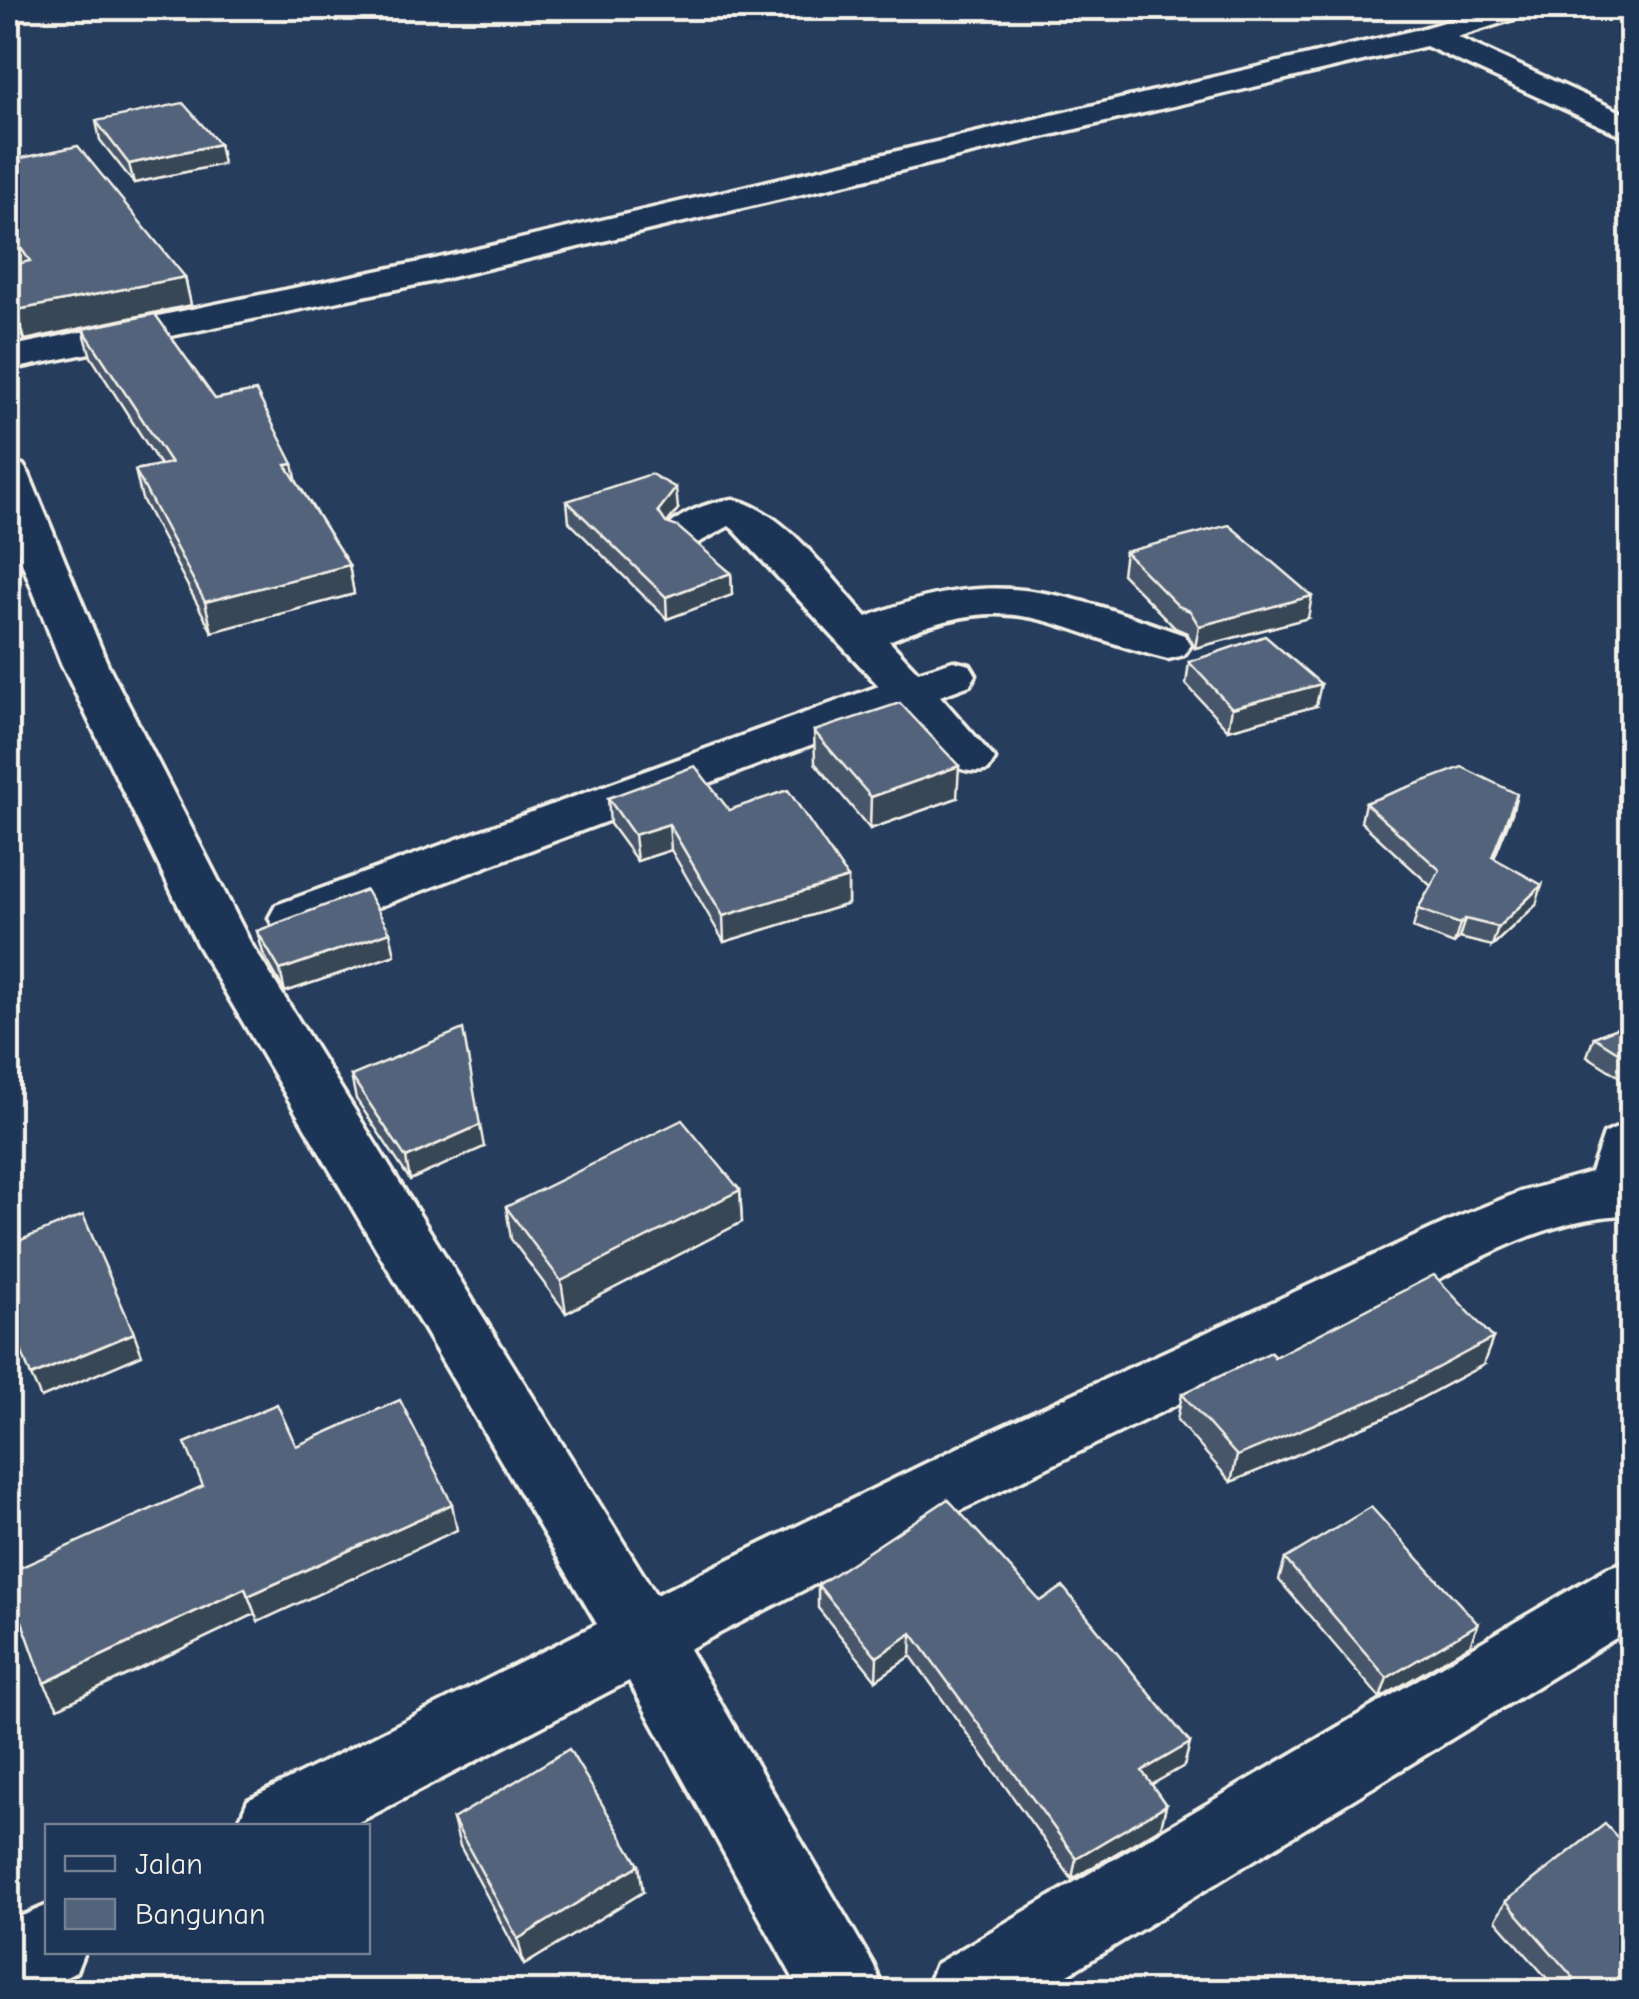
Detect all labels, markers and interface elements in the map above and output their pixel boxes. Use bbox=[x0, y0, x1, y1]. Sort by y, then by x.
legend bbox=[45, 1824, 370, 1954]
text: Jalan bbox=[135, 1847, 203, 1882]
text: Bangunan bbox=[135, 1897, 266, 1932]

